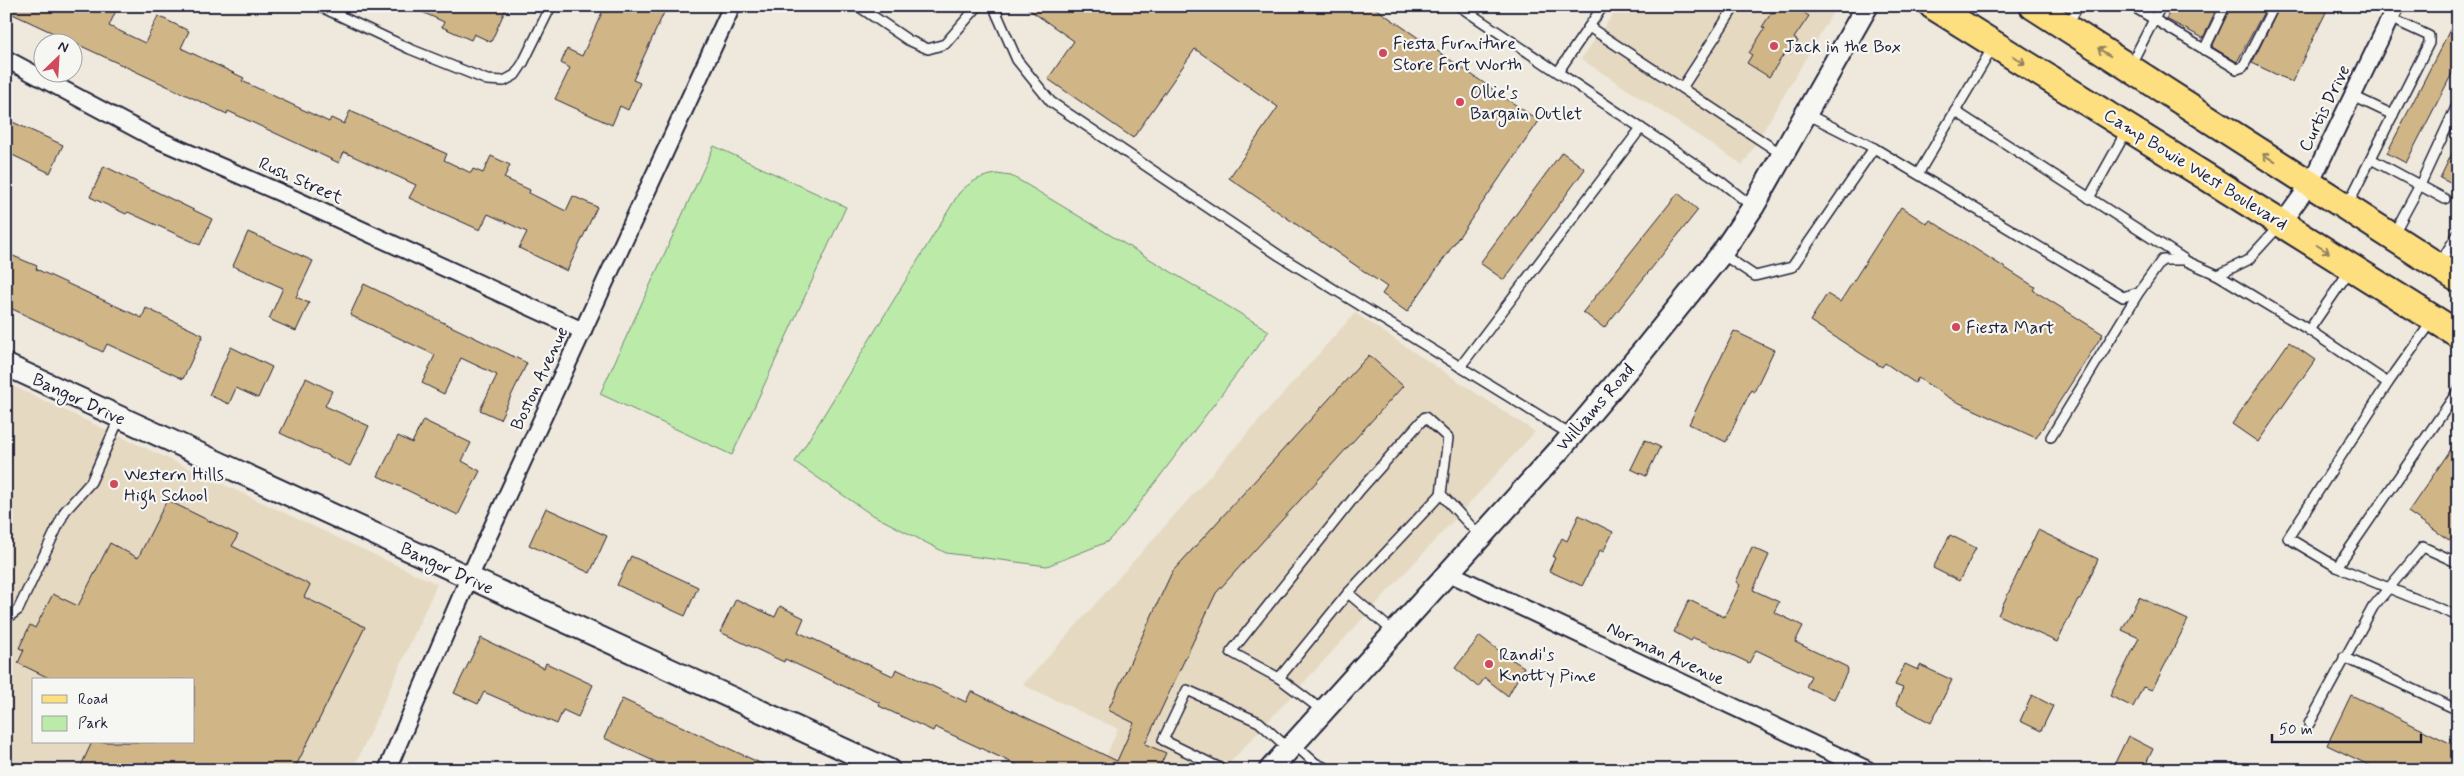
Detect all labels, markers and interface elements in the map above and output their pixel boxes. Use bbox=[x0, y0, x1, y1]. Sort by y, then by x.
north arrow bbox=[32, 32, 82, 82]
place label: Fiesta Furniture Store Fort Worth bbox=[1393, 32, 1522, 77]
place label: Jack in the Box bbox=[1784, 35, 1901, 59]
text: N bbox=[55, 37, 71, 57]
marker: Jack in the Box bbox=[1768, 40, 1780, 52]
marker: Fiesta Furniture Store Fort Worth bbox=[1377, 47, 1389, 59]
one-way arrow bbox=[2098, 47, 2112, 57]
one-way arrow bbox=[2012, 55, 2026, 65]
street label: Curtis Drive bbox=[2294, 61, 2356, 156]
place label: Ollie's Bargain Outlet bbox=[1470, 81, 1583, 127]
marker: Ollie's Bargain Outlet bbox=[1454, 96, 1466, 108]
street label: Camp Bowie West Boulevard bbox=[2099, 103, 2292, 236]
street label: Rush Street bbox=[255, 152, 347, 210]
one-way arrow bbox=[2262, 153, 2276, 163]
one-way arrow bbox=[2315, 244, 2329, 254]
place label: Fiesta Mart bbox=[1966, 316, 2054, 340]
marker: Fiesta Mart bbox=[1950, 321, 1962, 333]
street label: Boston Avenue bbox=[505, 323, 574, 434]
street label: Williams Road bbox=[1551, 359, 1641, 457]
street label: Bangor Drive bbox=[28, 368, 129, 433]
place label: Western Hills High School bbox=[124, 463, 224, 510]
marker: Western Hills High School bbox=[108, 478, 120, 490]
street label: Bangor Drive bbox=[396, 537, 497, 602]
street label: Norman Avenue bbox=[1603, 616, 1728, 692]
place label: Randi's Knotty Pine bbox=[1499, 643, 1596, 688]
marker: Randi's Knotty Pine bbox=[1483, 658, 1495, 670]
legend bbox=[32, 678, 195, 744]
text: Road bbox=[78, 690, 108, 710]
scale bar bbox=[2272, 711, 2420, 743]
text: Park bbox=[78, 714, 108, 734]
text: 50 m bbox=[2279, 720, 2313, 740]

